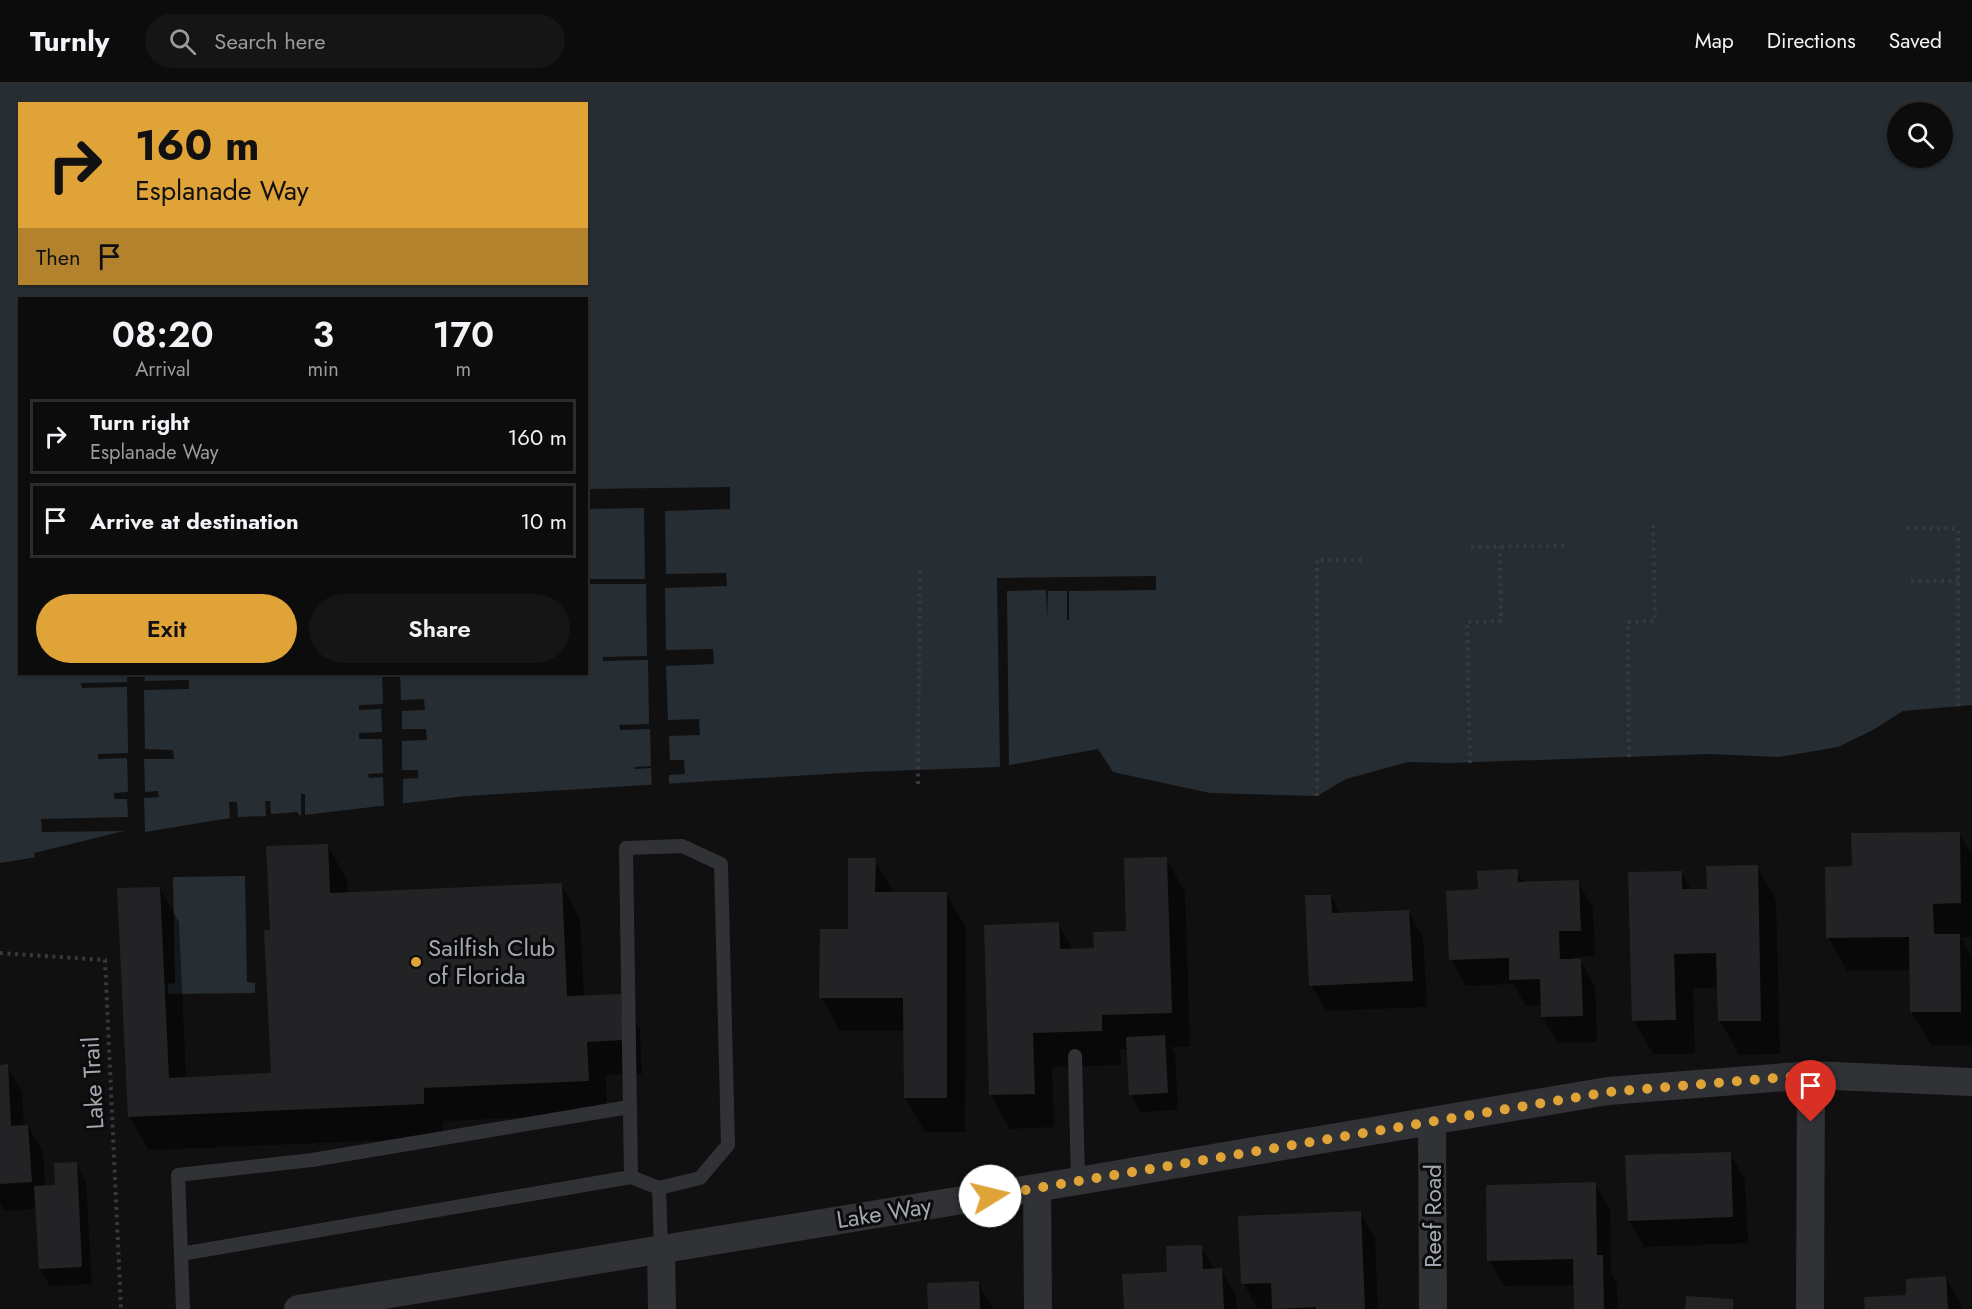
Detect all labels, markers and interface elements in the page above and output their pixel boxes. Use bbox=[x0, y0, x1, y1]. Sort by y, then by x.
search box bbox=[145, 14, 565, 68]
text: Turnly bbox=[30, 21, 109, 62]
icon: search bbox=[166, 25, 199, 58]
text: Search here bbox=[214, 25, 326, 57]
text: Map bbox=[1695, 26, 1734, 56]
text: Directions bbox=[1767, 26, 1856, 56]
text: Saved bbox=[1889, 26, 1942, 56]
map controls bbox=[1887, 102, 1953, 168]
button: search bbox=[1887, 102, 1953, 168]
text: 160 m bbox=[135, 115, 259, 176]
icon: right bbox=[36, 126, 114, 204]
text: Esplanade Way bbox=[135, 171, 309, 210]
icon: arrive bbox=[93, 240, 126, 273]
text: Then bbox=[36, 241, 81, 273]
text: 08:20 bbox=[112, 308, 214, 360]
text: 3 bbox=[312, 308, 334, 360]
text: 170 bbox=[433, 308, 494, 360]
text: Arrival bbox=[135, 355, 190, 384]
text: min bbox=[307, 355, 339, 384]
text: m bbox=[456, 355, 471, 384]
text: Turn right bbox=[90, 406, 190, 438]
icon: right bbox=[39, 420, 72, 453]
text: 160 m bbox=[507, 421, 567, 453]
text: Esplanade Way bbox=[90, 438, 219, 467]
icon: arrive bbox=[39, 504, 72, 537]
text: Arrive at destination bbox=[90, 505, 299, 537]
text: 10 m bbox=[520, 505, 567, 537]
button: Exit bbox=[36, 594, 297, 663]
button: Share bbox=[309, 594, 570, 663]
place label: Sailfish Club of Florida bbox=[428, 930, 555, 993]
marker: Sailfish Club of Florida bbox=[409, 955, 423, 969]
street label: Lake Trail bbox=[73, 1036, 112, 1130]
pin bbox=[1785, 1060, 1836, 1122]
icon: arrive bbox=[1794, 1069, 1827, 1102]
position arrow bbox=[958, 1164, 1022, 1228]
street label: Reef Road bbox=[1415, 1164, 1450, 1268]
street label: Lake Way bbox=[834, 1188, 934, 1237]

